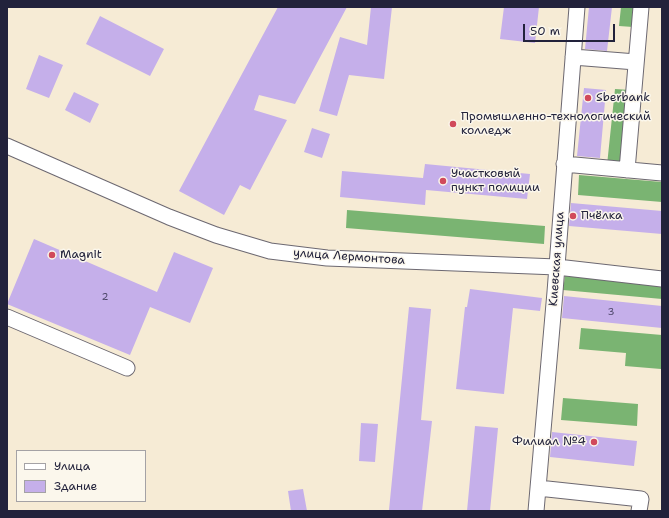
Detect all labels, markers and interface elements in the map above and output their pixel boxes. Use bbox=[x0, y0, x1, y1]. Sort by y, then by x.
scale bar bbox=[525, 16, 617, 42]
text: 50 m bbox=[530, 23, 560, 39]
place label: Sberbank bbox=[596, 91, 650, 105]
marker: Sberbank bbox=[583, 93, 593, 103]
place label: Промышленно-технологический колледж bbox=[461, 110, 651, 138]
marker: Промышленно-технологический колледж bbox=[448, 119, 458, 129]
place label: Участковый пункт полиции bbox=[451, 167, 540, 195]
marker: Участковый пункт полиции bbox=[438, 176, 448, 186]
place label: Пчёлка bbox=[581, 209, 622, 223]
street label: Киевская улица bbox=[547, 211, 567, 307]
marker: Пчёлка bbox=[568, 211, 578, 221]
street label: улица Лермонтова bbox=[293, 246, 405, 268]
place label: Magnit bbox=[60, 248, 102, 262]
marker: Magnit bbox=[47, 250, 57, 260]
house number: 2 bbox=[102, 291, 108, 303]
house number: 3 bbox=[608, 306, 614, 318]
place label: Филиал №4 bbox=[512, 435, 586, 449]
marker: Филиал №4 bbox=[589, 437, 599, 447]
legend bbox=[16, 450, 146, 502]
text: Улица bbox=[54, 458, 90, 474]
text: Здание bbox=[54, 478, 97, 494]

